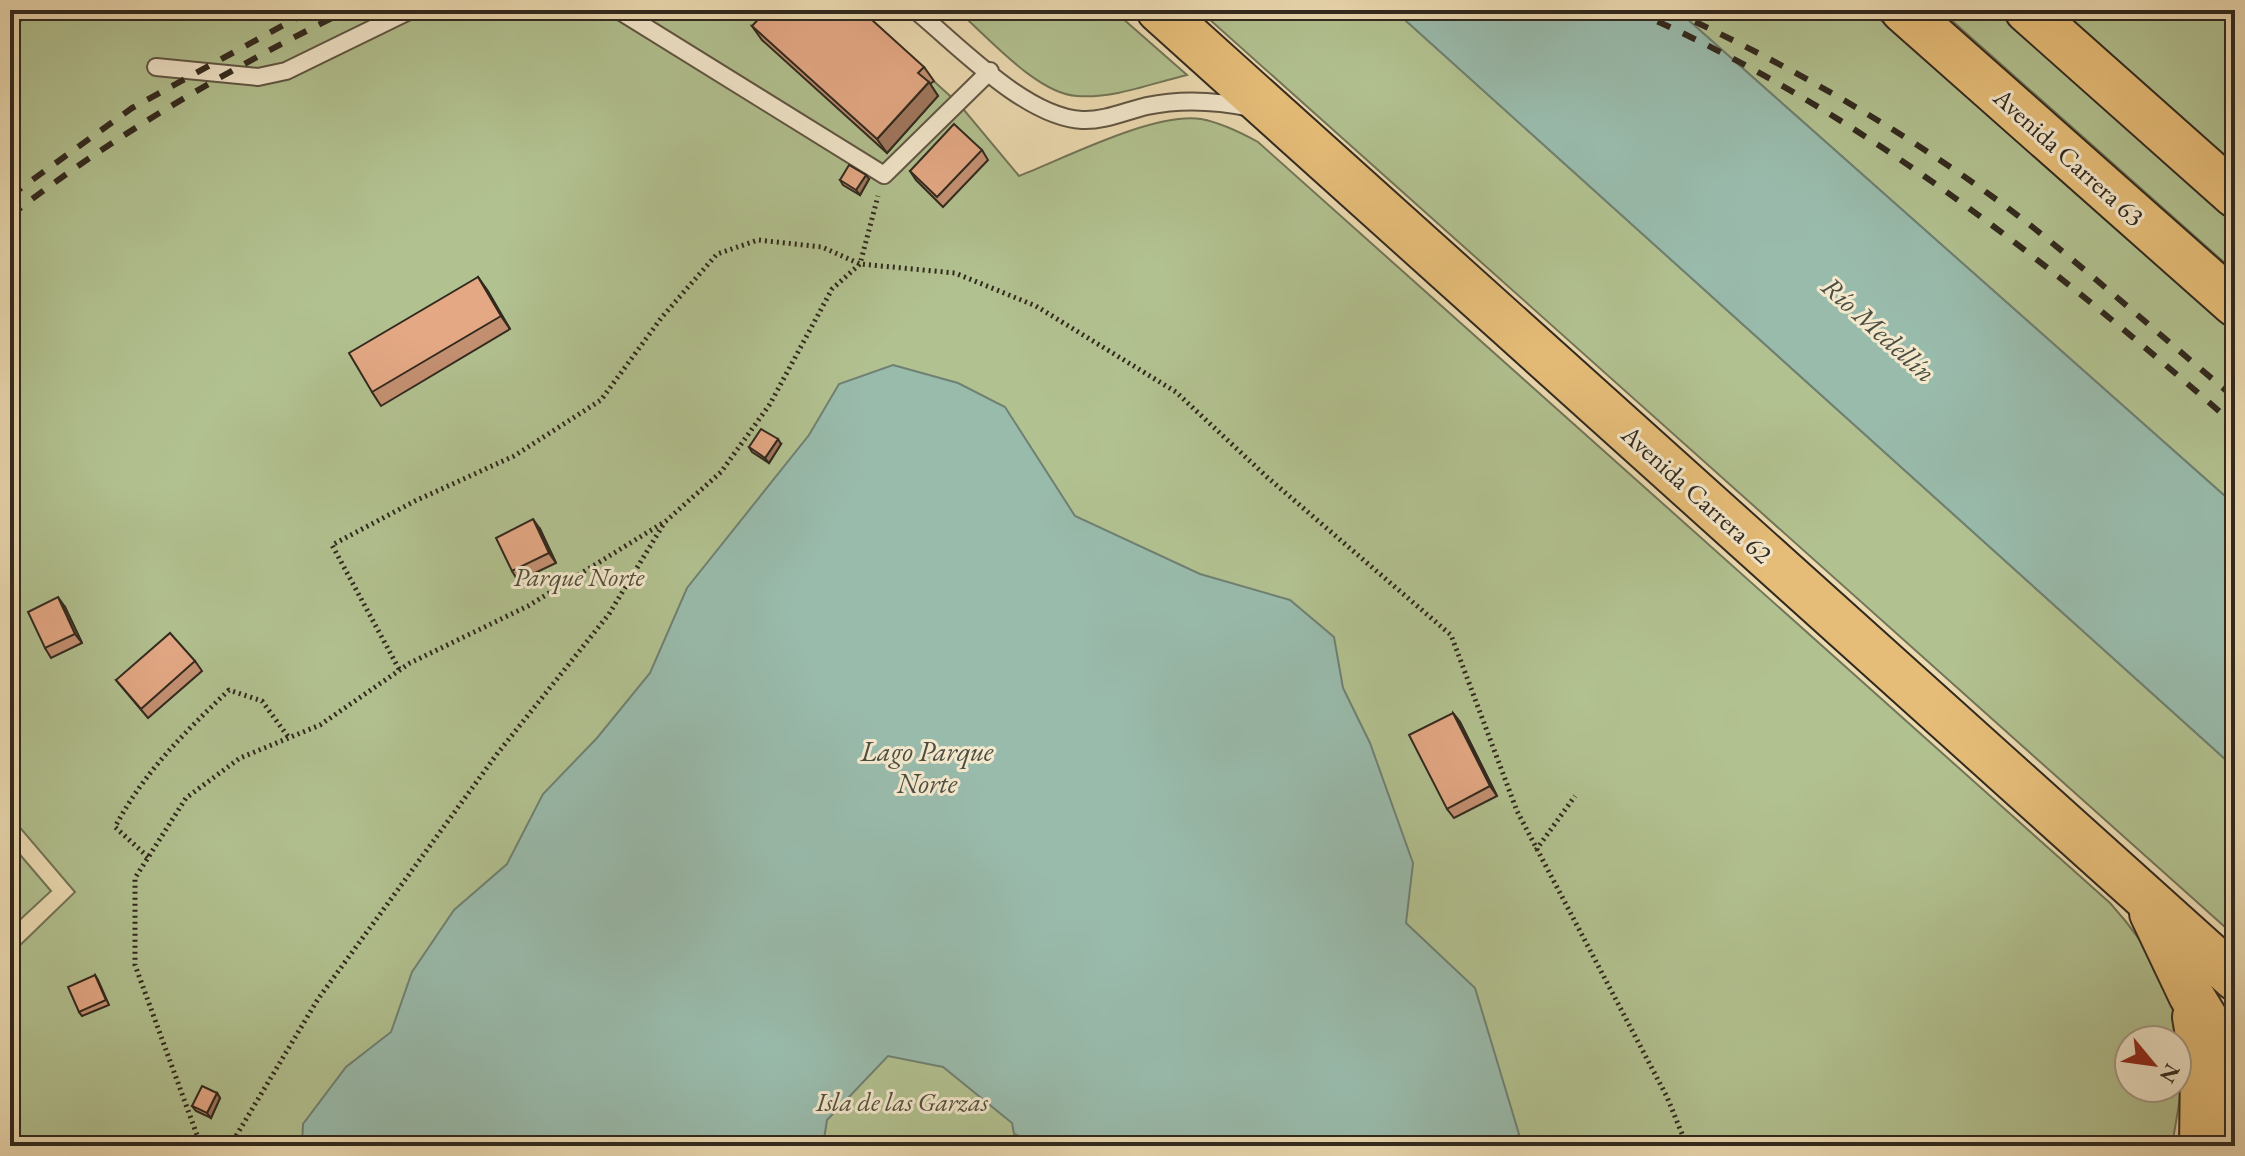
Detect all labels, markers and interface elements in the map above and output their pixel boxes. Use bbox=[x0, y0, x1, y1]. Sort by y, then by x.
street label: Avenida Carrera 63 bbox=[1986, 80, 2152, 234]
water label: Río Medellín bbox=[1814, 268, 1944, 390]
street label: Avenida Carrera 62 bbox=[1614, 417, 1780, 571]
park label: Parque Norte bbox=[514, 560, 646, 595]
water label: Lago Parque Norte bbox=[860, 733, 994, 801]
north arrow bbox=[2113, 1024, 2193, 1104]
text: N bbox=[2153, 1059, 2187, 1088]
park label: Isla de las Garzas bbox=[815, 1085, 989, 1119]

